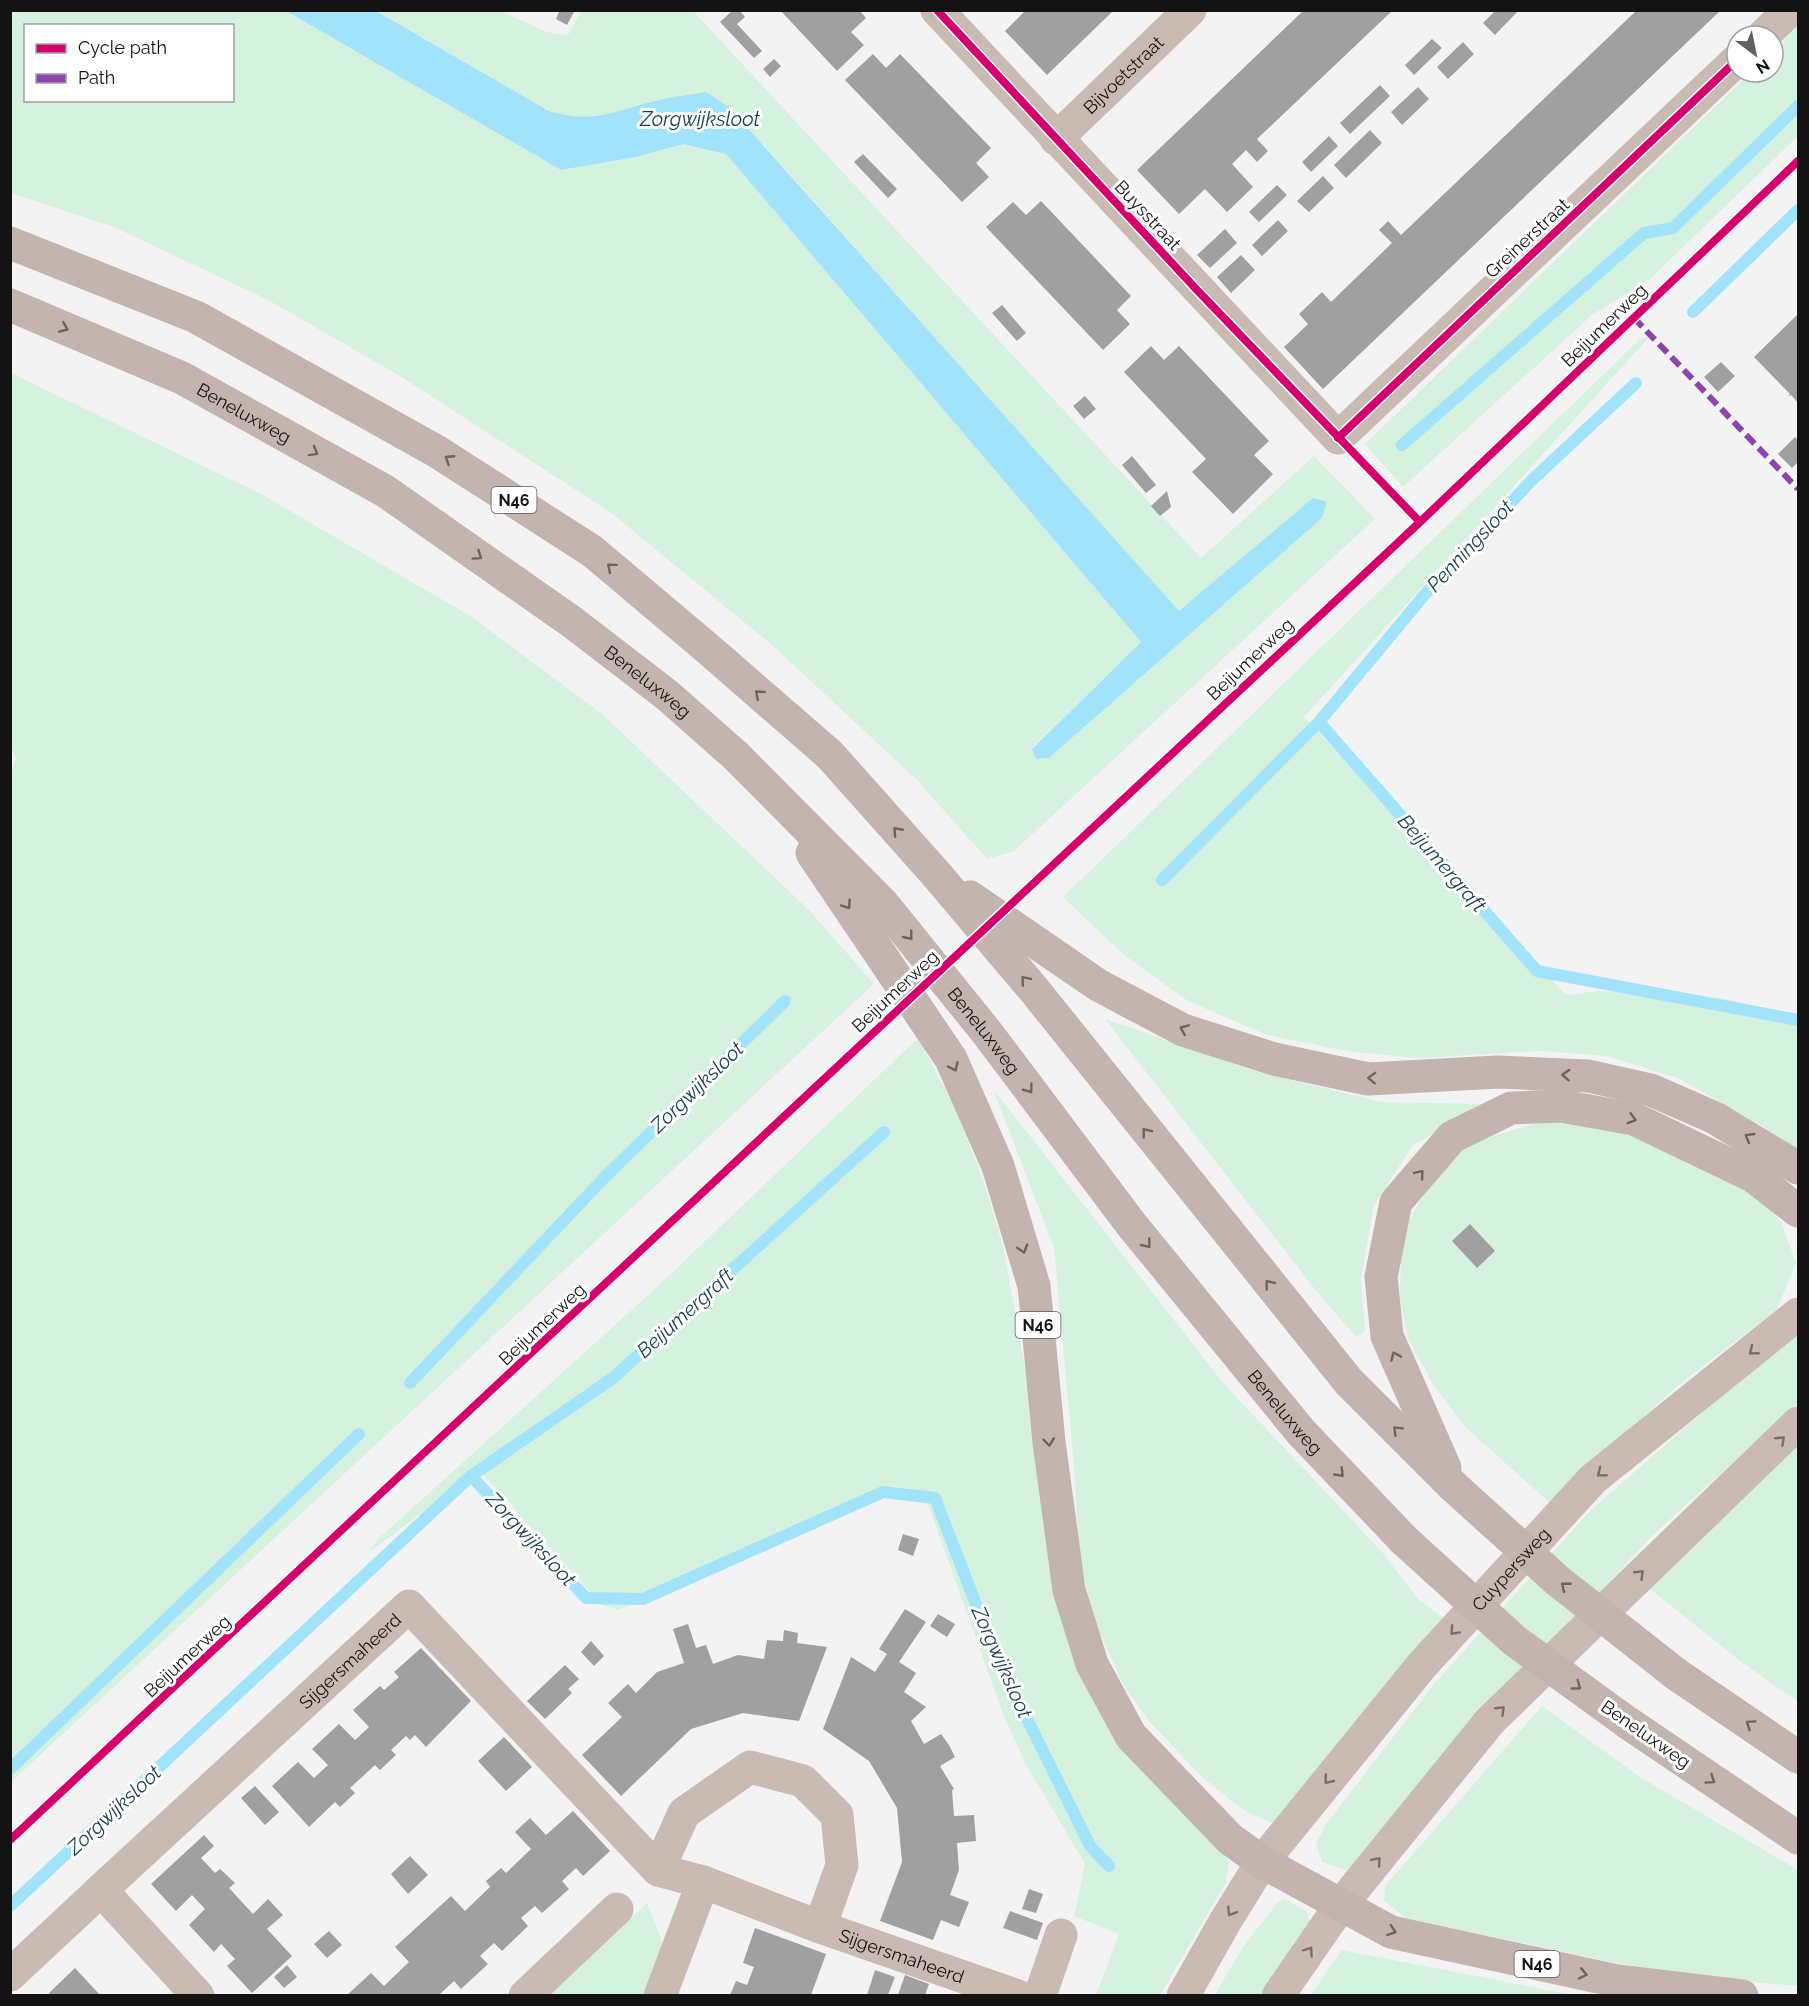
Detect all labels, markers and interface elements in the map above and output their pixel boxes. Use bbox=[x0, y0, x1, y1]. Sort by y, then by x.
legend bbox=[24, 24, 234, 102]
north arrow bbox=[1725, 24, 1785, 84]
street label: Bijvoetstraat bbox=[1079, 31, 1167, 118]
text: Cycle path bbox=[78, 37, 167, 58]
text: N bbox=[1752, 55, 1773, 78]
text: Path bbox=[78, 67, 115, 88]
water label: Zorgwijksloot bbox=[639, 107, 760, 131]
street label: Buysstraat bbox=[1110, 176, 1186, 254]
street label: Greinerstraat bbox=[1481, 194, 1573, 282]
street label: Beijumerweg bbox=[1557, 279, 1651, 371]
one-way arrow bbox=[58, 321, 69, 333]
street label: Beneluxweg bbox=[193, 378, 295, 447]
one-way arrow bbox=[308, 445, 318, 456]
one-way arrow bbox=[445, 454, 455, 466]
road number: N46 bbox=[492, 487, 536, 513]
water label: Penningsloot bbox=[1422, 495, 1519, 597]
one-way arrow bbox=[472, 549, 483, 560]
one-way arrow bbox=[607, 563, 618, 574]
street label: Beijumerweg bbox=[1202, 614, 1298, 704]
street label: Beneluxweg bbox=[601, 641, 696, 722]
one-way arrow bbox=[755, 690, 766, 701]
water label: Beijumergraft bbox=[1393, 809, 1491, 917]
one-way arrow bbox=[893, 827, 904, 837]
one-way arrow bbox=[840, 898, 851, 909]
one-way arrow bbox=[901, 929, 912, 940]
street label: Beijumerweg bbox=[847, 946, 943, 1036]
one-way arrow bbox=[1021, 976, 1032, 987]
street label: Beneluxweg bbox=[944, 983, 1025, 1078]
one-way arrow bbox=[1179, 1024, 1190, 1036]
water label: Zorgwijksloot bbox=[645, 1036, 749, 1138]
one-way arrow bbox=[947, 1061, 959, 1072]
one-way arrow bbox=[1562, 1069, 1571, 1082]
one-way arrow bbox=[1367, 1072, 1376, 1084]
one-way arrow bbox=[1022, 1082, 1033, 1093]
one-way arrow bbox=[1626, 1112, 1637, 1124]
one-way arrow bbox=[1143, 1128, 1154, 1139]
one-way arrow bbox=[1745, 1133, 1755, 1145]
one-way arrow bbox=[1413, 1170, 1424, 1181]
one-way arrow bbox=[1140, 1237, 1151, 1248]
one-way arrow bbox=[1016, 1243, 1028, 1254]
water label: Beijumergraft bbox=[632, 1263, 739, 1363]
street label: Beijumerweg bbox=[494, 1279, 590, 1369]
one-way arrow bbox=[1265, 1280, 1276, 1291]
road number: N46 bbox=[1016, 1312, 1060, 1338]
one-way arrow bbox=[1749, 1343, 1760, 1354]
one-way arrow bbox=[1391, 1351, 1403, 1362]
street label: Beneluxweg bbox=[1244, 1365, 1327, 1459]
one-way arrow bbox=[1393, 1427, 1404, 1438]
one-way arrow bbox=[1774, 1436, 1785, 1447]
one-way arrow bbox=[1042, 1438, 1055, 1447]
one-way arrow bbox=[1597, 1465, 1608, 1476]
one-way arrow bbox=[1333, 1466, 1344, 1477]
water label: Zorgwijksloot bbox=[481, 1486, 581, 1591]
street label: Cuypersweg bbox=[1467, 1523, 1554, 1615]
one-way arrow bbox=[1633, 1570, 1643, 1581]
one-way arrow bbox=[1560, 1582, 1571, 1593]
water label: Zorgwijksloot bbox=[966, 1602, 1038, 1722]
street label: Sijgersmaheerd bbox=[294, 1609, 405, 1713]
street label: Beijumerweg bbox=[139, 1611, 235, 1701]
one-way arrow bbox=[1450, 1623, 1461, 1634]
one-way arrow bbox=[1571, 1679, 1582, 1690]
street label: Beneluxweg bbox=[1597, 1695, 1695, 1773]
one-way arrow bbox=[1493, 1707, 1504, 1718]
one-way arrow bbox=[1746, 1720, 1757, 1731]
water label: Zorgwijksloot bbox=[61, 1760, 166, 1860]
one-way arrow bbox=[1325, 1773, 1336, 1784]
one-way arrow bbox=[1705, 1773, 1716, 1784]
one-way arrow bbox=[1370, 1857, 1381, 1868]
one-way arrow bbox=[1226, 1906, 1238, 1916]
street label: Sijgersmaheerd bbox=[837, 1924, 967, 1987]
one-way arrow bbox=[1386, 1924, 1397, 1937]
one-way arrow bbox=[1302, 1946, 1313, 1957]
road number: N46 bbox=[1514, 1951, 1560, 1977]
one-way arrow bbox=[1577, 1966, 1587, 1979]

